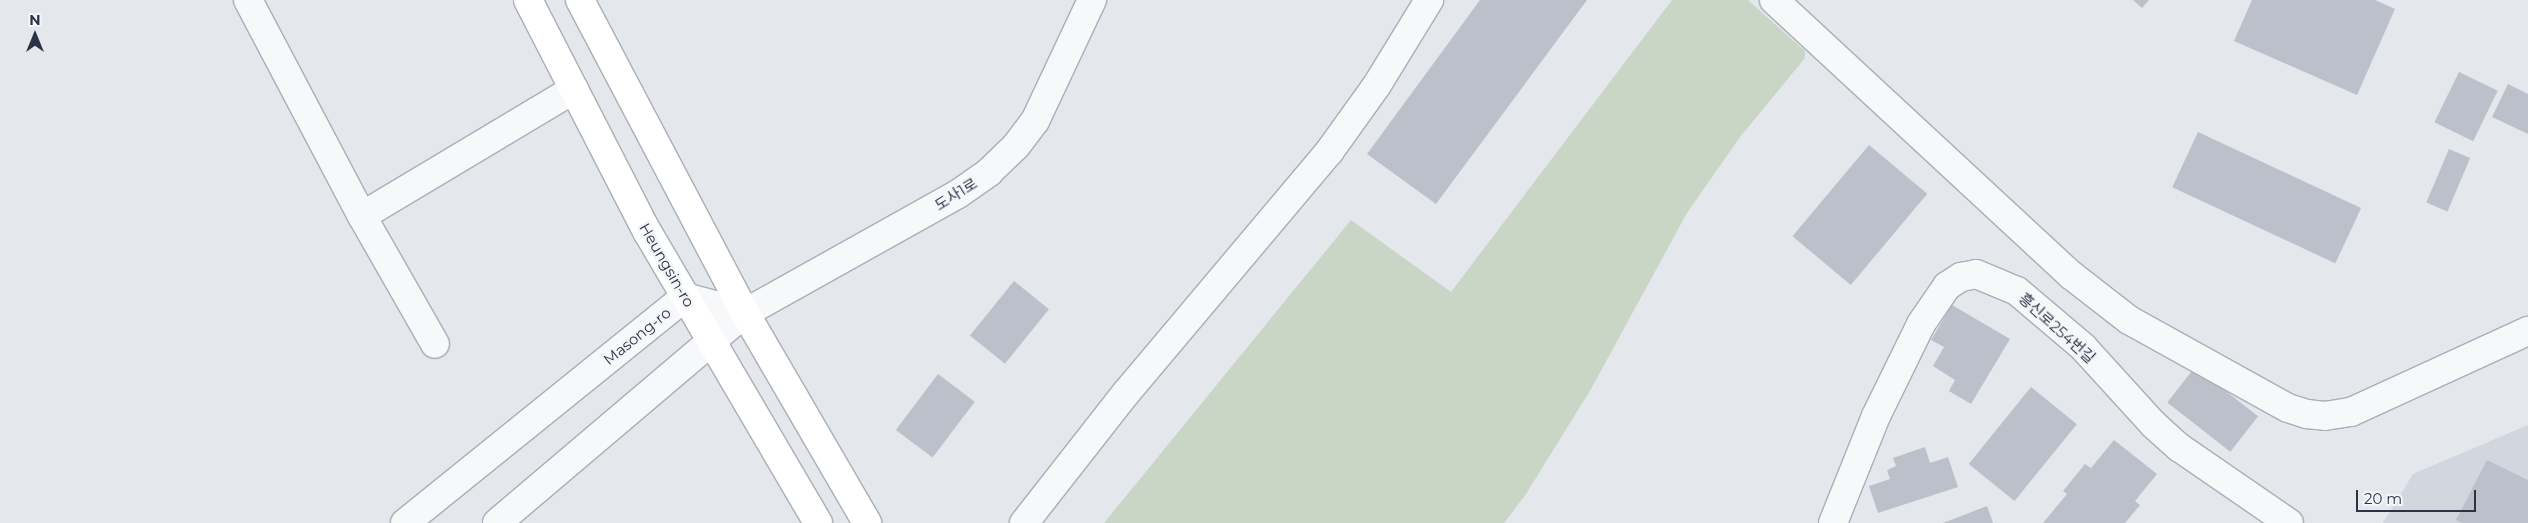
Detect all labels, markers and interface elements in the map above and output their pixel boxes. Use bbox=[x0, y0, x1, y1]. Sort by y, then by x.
north arrow bbox=[10, 10, 60, 60]
text: N bbox=[29, 11, 41, 29]
street label: 도사1로 bbox=[931, 174, 981, 214]
street label: Heungsin-ro bbox=[636, 220, 698, 310]
street label: 흥신로254번길 bbox=[2015, 289, 2099, 367]
street label: Masong-ro bbox=[600, 303, 674, 369]
scale bar bbox=[2358, 480, 2478, 512]
text: 20 m bbox=[2364, 489, 2402, 508]

